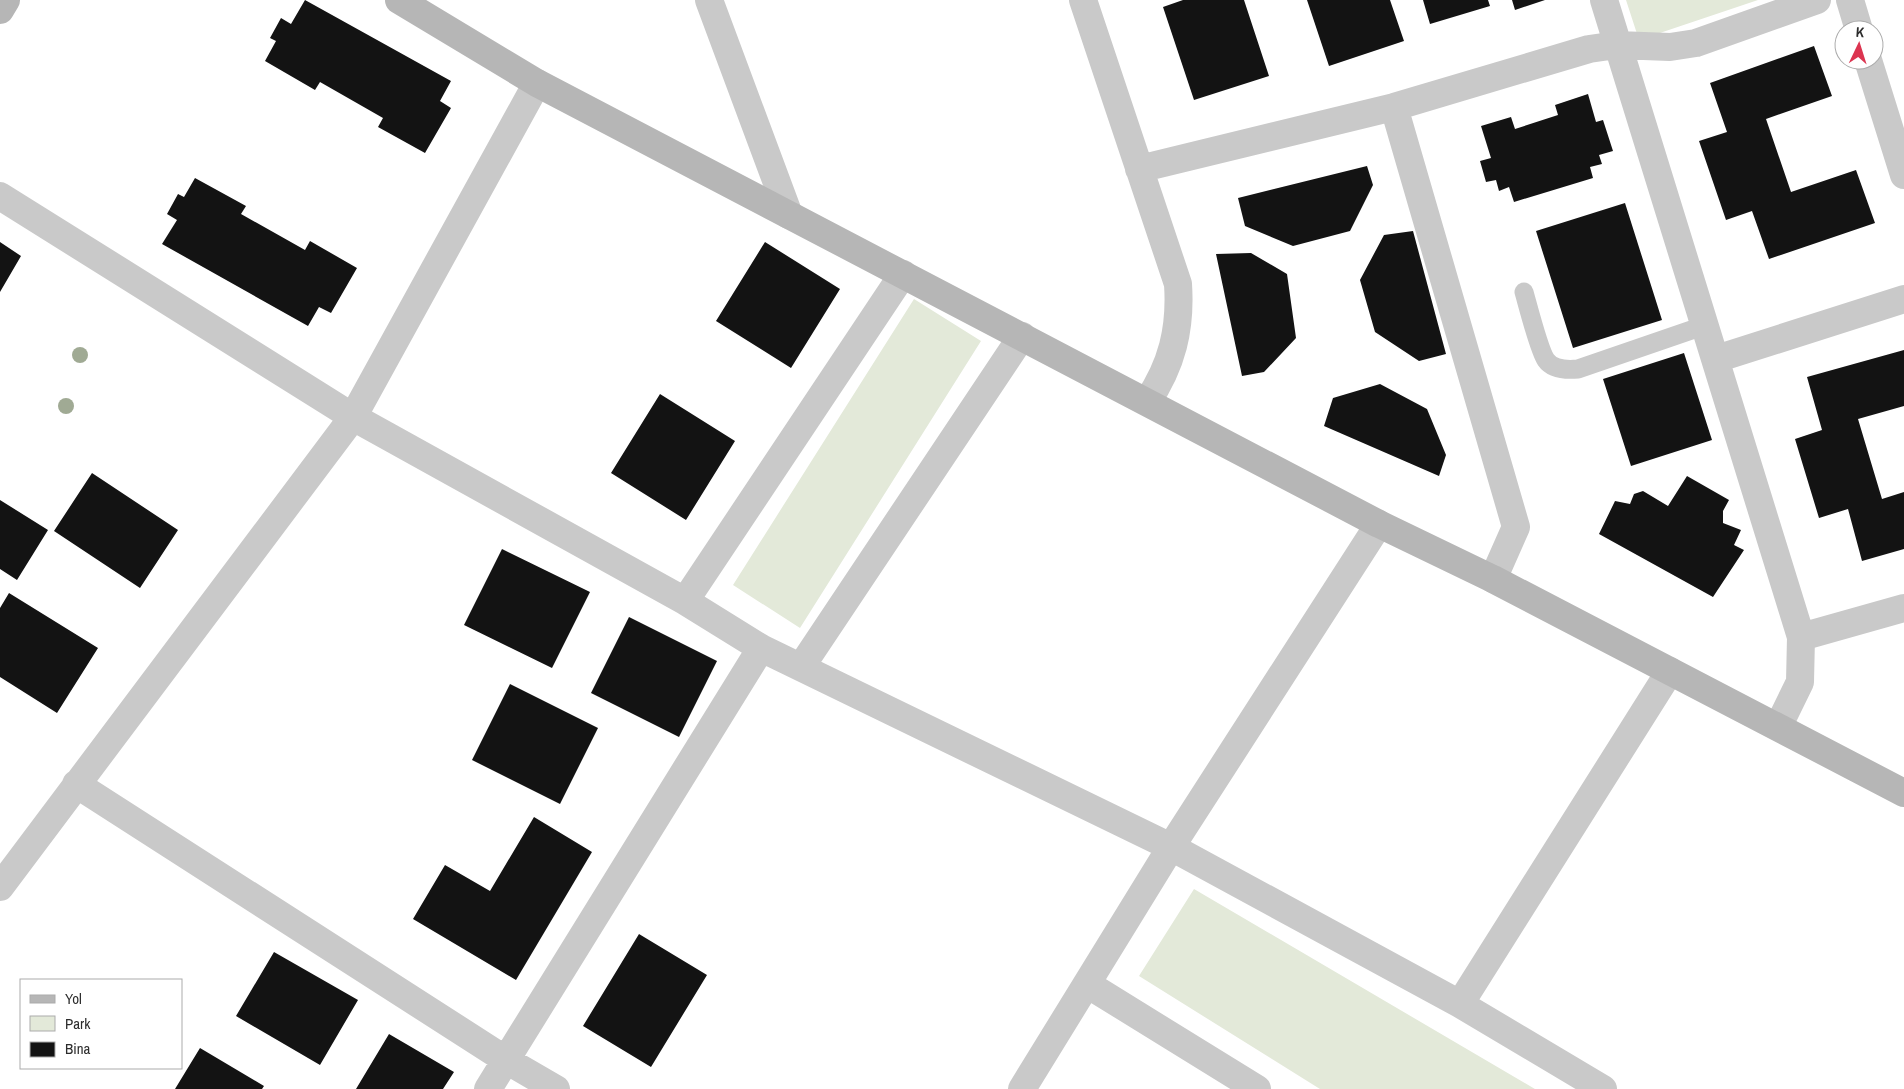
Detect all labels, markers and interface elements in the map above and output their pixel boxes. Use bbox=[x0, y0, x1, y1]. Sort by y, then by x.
north arrow bbox=[1834, 20, 1884, 70]
text: K bbox=[1855, 23, 1865, 41]
legend bbox=[20, 979, 182, 1069]
text: Yol bbox=[65, 988, 82, 1009]
text: Park bbox=[65, 1013, 91, 1034]
text: Bina bbox=[65, 1038, 90, 1059]

